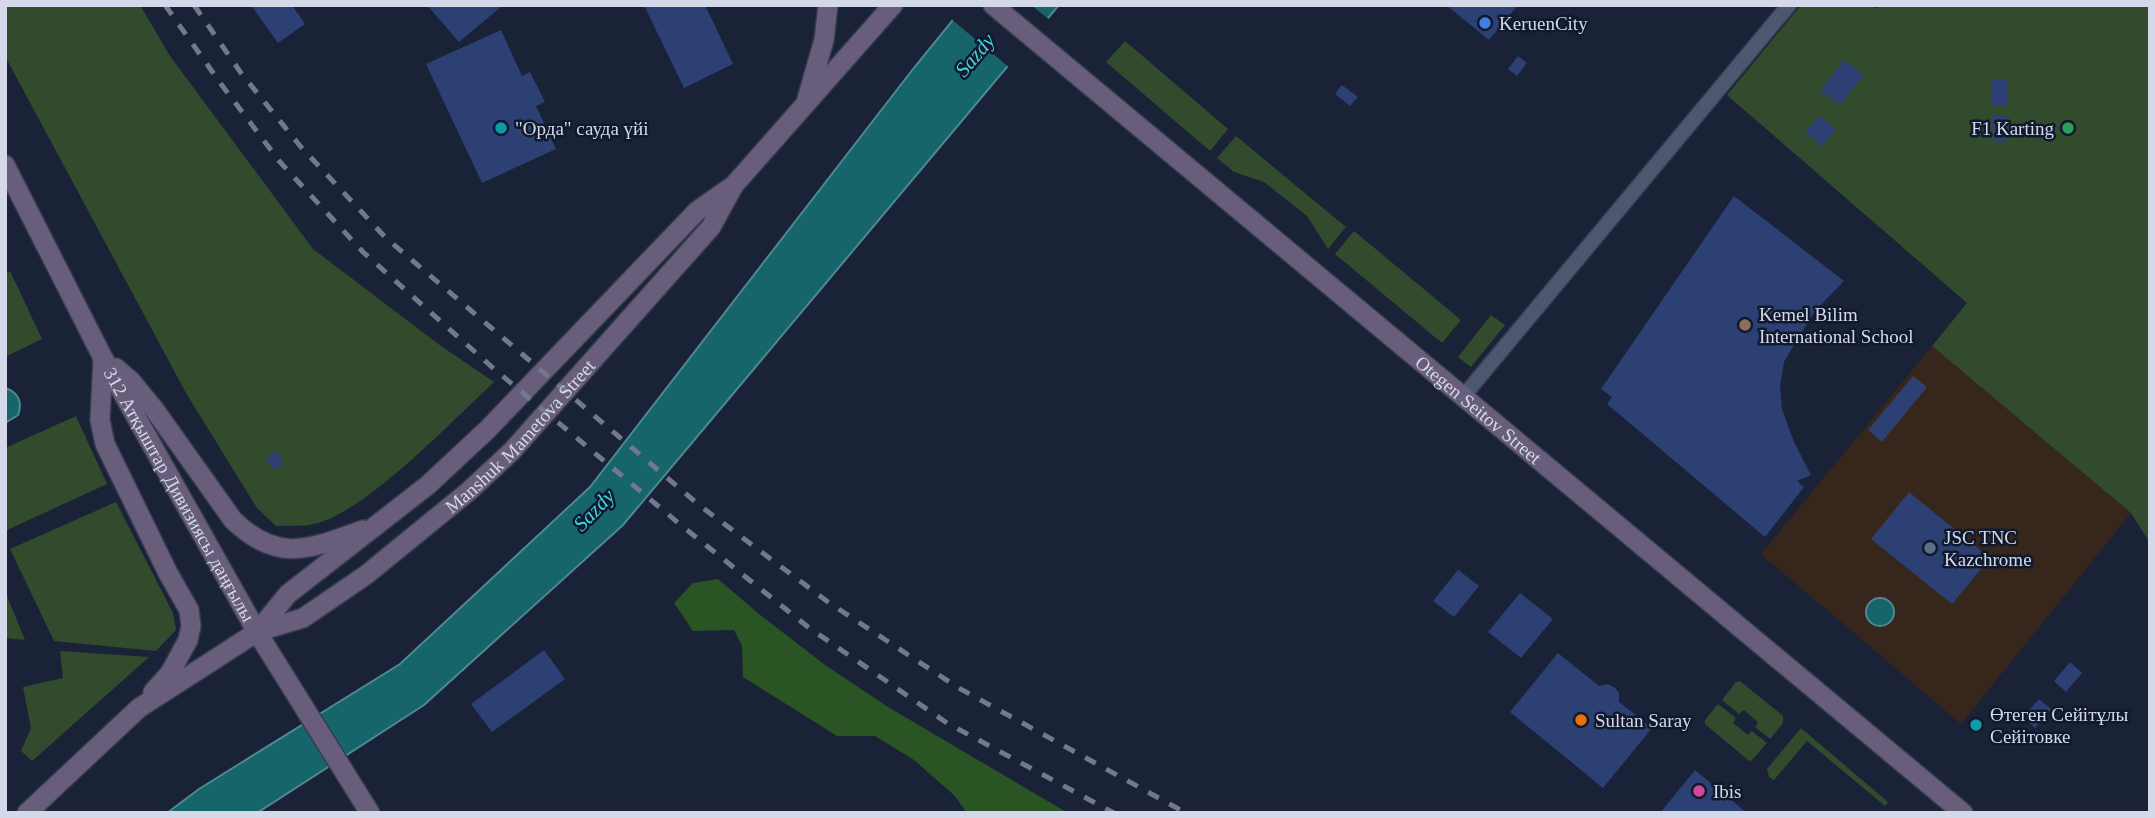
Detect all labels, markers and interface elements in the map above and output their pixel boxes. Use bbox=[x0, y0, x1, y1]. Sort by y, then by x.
place label: KeruenCity bbox=[1499, 13, 1588, 34]
marker: KeruenCity bbox=[1477, 15, 1493, 31]
water label: Sazdy bbox=[950, 28, 1000, 81]
place label: "Орда" сауда үйі bbox=[515, 118, 649, 139]
place label: F1 Karting bbox=[1971, 118, 2054, 139]
marker: "Орда" сауда үйі bbox=[493, 120, 509, 136]
marker: F1 Karting bbox=[2060, 120, 2076, 136]
place label: Kemel Bilim International School bbox=[1759, 304, 1914, 347]
marker: Kemel Bilim International School bbox=[1737, 317, 1753, 333]
street label: Otegen Seitov Street bbox=[1411, 351, 1546, 468]
street label: Manshuk Mametova Street bbox=[441, 354, 599, 517]
street label: 312 Атқыштар Дивизиясы даңғылы bbox=[100, 364, 260, 625]
water label: Sazdy bbox=[568, 484, 620, 536]
place label: JSC TNC Kazchrome bbox=[1944, 527, 2032, 570]
marker: JSC TNC Kazchrome bbox=[1922, 540, 1938, 556]
place label: Өтеген Сейітұлы Сейітовке bbox=[1990, 704, 2128, 747]
place label: Sultan Saray bbox=[1595, 710, 1692, 731]
marker: Sultan Saray bbox=[1573, 712, 1589, 728]
marker: Өтеген Сейітұлы Сейітовке bbox=[1968, 717, 1984, 733]
place label: Ibis bbox=[1713, 781, 1742, 802]
marker: Ibis bbox=[1691, 783, 1707, 799]

